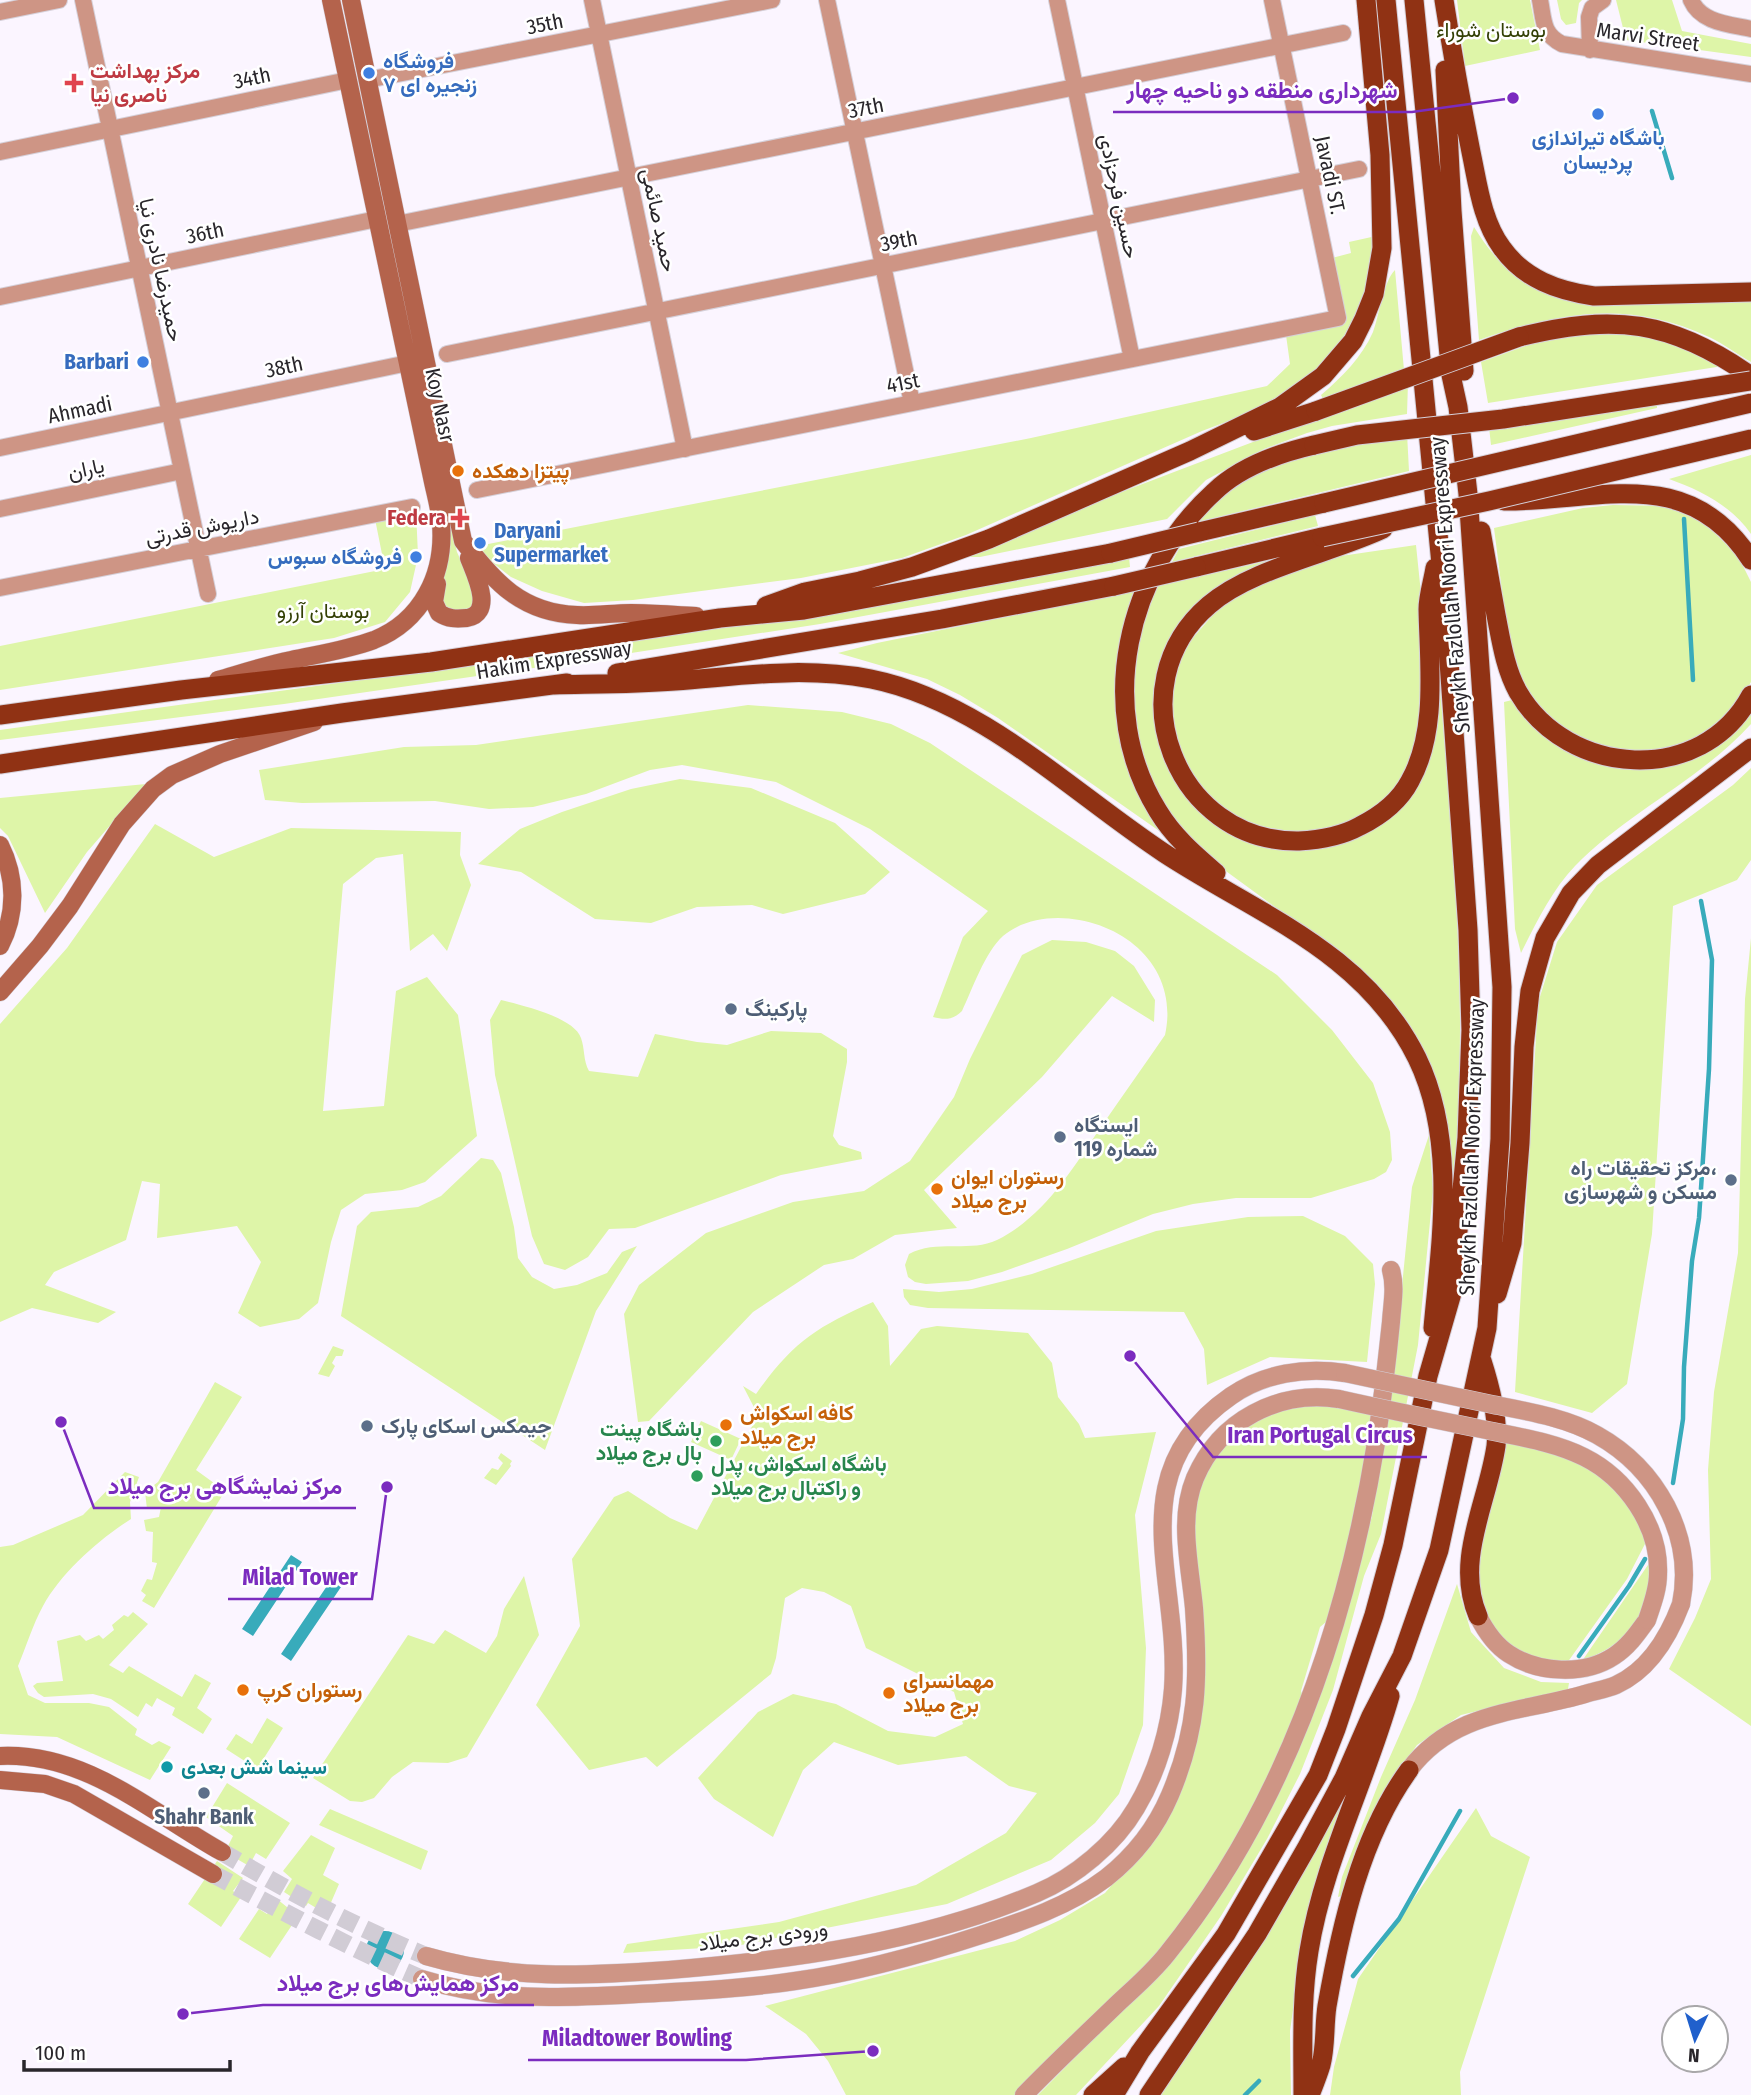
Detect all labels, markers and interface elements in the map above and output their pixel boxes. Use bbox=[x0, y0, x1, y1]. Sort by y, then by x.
street label: 35th bbox=[524, 8, 566, 40]
park label: بوستان شوراء bbox=[1436, 17, 1546, 43]
street label: Marvi Street bbox=[1595, 17, 1701, 57]
place label: فروشگاه زنجیره ای ۷ bbox=[383, 48, 477, 98]
place label: مرکز بهداشت ناصری نیا bbox=[90, 58, 200, 108]
street label: 34th bbox=[231, 61, 273, 95]
marker: فروشگاه زنجیره ای ۷ bbox=[361, 65, 377, 81]
callout: شهرداری منطقه دو ناحیه چهار bbox=[1113, 68, 1412, 112]
marker: مرکز بهداشت ناصری نیا bbox=[64, 73, 84, 93]
text: شهرداری منطقه دو ناحیه چهار bbox=[1125, 76, 1398, 106]
street label: 37th bbox=[846, 92, 886, 124]
marker: باشگاه تیراندازی پردیسان bbox=[1590, 106, 1606, 122]
place label: باشگاه تیراندازی پردیسان bbox=[1531, 125, 1665, 176]
street label: حسین فرحزادی bbox=[1093, 131, 1145, 261]
street label: Javadi ST. bbox=[1309, 133, 1351, 217]
street label: حمید صائمی bbox=[635, 166, 683, 274]
street label: حمیدرضا نادری نیا bbox=[133, 196, 189, 344]
street label: 36th bbox=[184, 216, 226, 250]
street label: 39th bbox=[878, 225, 920, 257]
place label: Barbari bbox=[64, 349, 129, 375]
street label: 38th bbox=[263, 350, 305, 384]
marker: Barbari bbox=[135, 354, 151, 370]
street label: Koy Nasr bbox=[419, 365, 461, 445]
street label: 41st bbox=[884, 367, 922, 399]
street label: Ahmadi bbox=[45, 391, 115, 429]
street label: Sheykh Fazlollah Noori Expressway bbox=[1424, 435, 1476, 734]
street label: یاران bbox=[65, 452, 107, 486]
place label: پیتزا دهکده bbox=[472, 458, 569, 485]
marker: پیتزا دهکده bbox=[450, 463, 466, 479]
street label: داریوش قدرتی bbox=[143, 503, 261, 551]
place label: Federa bbox=[387, 505, 446, 531]
marker: Federa bbox=[452, 510, 468, 526]
place label: Daryani Supermarket bbox=[494, 518, 609, 568]
marker: Daryani Supermarket bbox=[472, 535, 488, 551]
place label: فروشگاه سبوس bbox=[268, 544, 402, 570]
marker: فروشگاه سبوس bbox=[408, 549, 424, 565]
park label: بوستان آرزو bbox=[277, 598, 369, 624]
street label: Hakim Expressway bbox=[474, 635, 634, 685]
place label: پارکینگ bbox=[745, 996, 807, 1023]
street label: Sheykh Fazlollah Noori Expressway bbox=[1454, 997, 1490, 1296]
marker: پارکینگ bbox=[723, 1001, 739, 1017]
place label: ایستگاه شماره 119 bbox=[1074, 1112, 1157, 1162]
marker: ایستگاه شماره 119 bbox=[1052, 1129, 1068, 1145]
place label: مرکز تحقیقات راه، مسکن و شهرسازی bbox=[1564, 1155, 1717, 1205]
place label: رستوران ایوان برج میلاد bbox=[951, 1164, 1064, 1215]
marker: مرکز تحقیقات راه، مسکن و شهرسازی bbox=[1723, 1172, 1739, 1188]
marker: رستوران ایوان برج میلاد bbox=[929, 1181, 945, 1197]
place label: کافه اسکواش برج میلاد bbox=[740, 1400, 854, 1451]
place label: جیمکس اسکای پارک bbox=[381, 1413, 551, 1440]
callout: Iran Portugal Circus bbox=[1213, 1413, 1427, 1457]
place label: باشگاه پینت بال برج میلاد bbox=[596, 1416, 702, 1467]
marker: کافه اسکواش برج میلاد bbox=[718, 1417, 734, 1433]
marker: جیمکس اسکای پارک bbox=[359, 1418, 375, 1434]
text: Iran Portugal Circus bbox=[1227, 1421, 1413, 1449]
marker: باشگاه پینت بال برج میلاد bbox=[708, 1433, 724, 1449]
place label: باشگاه اسکواش، پدل و راکتبال برج میلاد bbox=[711, 1451, 887, 1502]
callout: مرکز نمایشگاهی برج میلاد bbox=[94, 1464, 356, 1508]
marker: باشگاه اسکواش، پدل و راکتبال برج میلاد bbox=[689, 1468, 705, 1484]
text: مرکز نمایشگاهی برج میلاد bbox=[108, 1472, 342, 1502]
callout: Milad Tower bbox=[228, 1555, 372, 1599]
text: Milad Tower bbox=[242, 1563, 358, 1591]
place label: مهمانسرای برج میلاد bbox=[903, 1668, 994, 1719]
place label: رستوران کرپ bbox=[257, 1677, 362, 1704]
marker: رستوران کرپ bbox=[235, 1682, 251, 1698]
marker: مهمانسرای برج میلاد bbox=[881, 1685, 897, 1701]
place label: سینما شش بعدی bbox=[181, 1754, 327, 1780]
marker: سینما شش بعدی bbox=[159, 1759, 175, 1775]
marker: Shahr Bank bbox=[196, 1785, 212, 1801]
place label: Shahr Bank bbox=[154, 1804, 254, 1830]
street label: ورودی برج میلاد bbox=[697, 1915, 829, 1958]
callout: مرکز همایش‌های برج میلاد bbox=[263, 1961, 534, 2005]
text: مرکز همایش‌های برج میلاد bbox=[277, 1969, 519, 1999]
north arrow bbox=[1660, 2004, 1730, 2074]
callout: Miladtower Bowling bbox=[528, 2016, 746, 2060]
text: Miladtower Bowling bbox=[542, 2024, 733, 2052]
scale bar bbox=[24, 2028, 231, 2072]
text: 100 m bbox=[35, 2040, 86, 2066]
text: N bbox=[1687, 2044, 1700, 2067]

